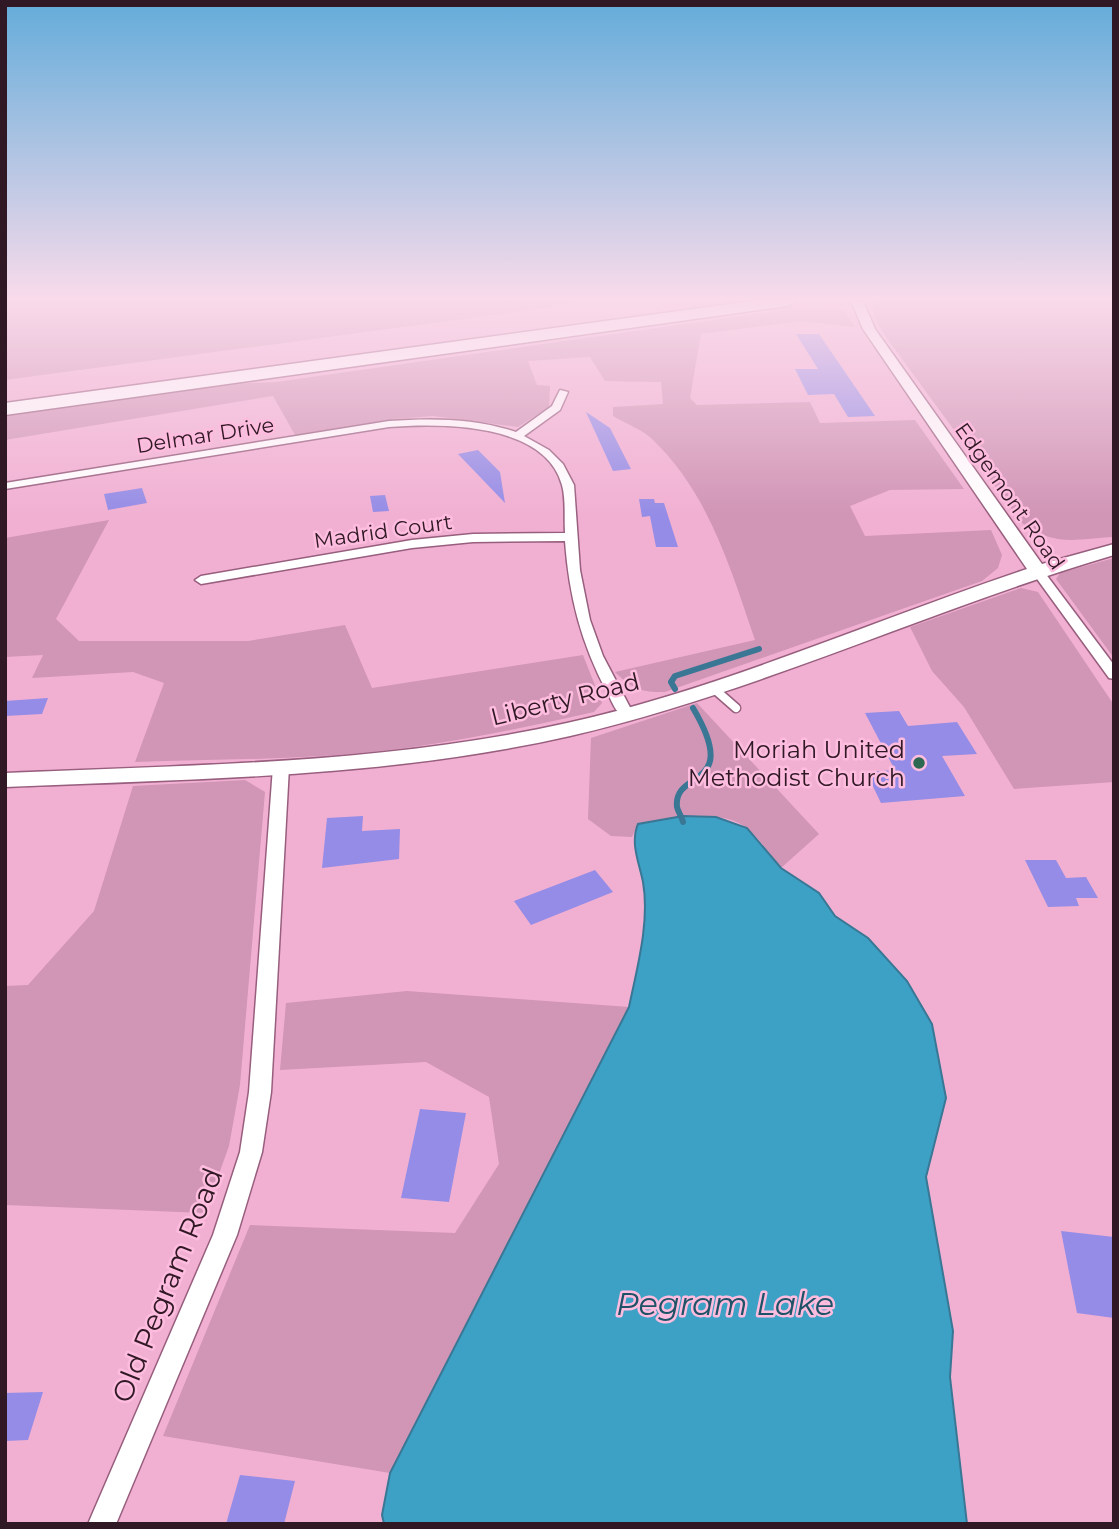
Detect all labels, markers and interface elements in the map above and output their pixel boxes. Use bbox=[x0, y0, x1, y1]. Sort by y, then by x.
street label: Delmar Drive bbox=[134, 412, 276, 458]
street label: Edgemont Road bbox=[950, 418, 1070, 574]
street label: Madrid Court bbox=[312, 509, 454, 553]
street label: Liberty Road bbox=[488, 667, 642, 731]
place label: Moriah United Methodist Church bbox=[688, 735, 905, 792]
marker: Moriah United Methodist Church bbox=[911, 755, 927, 771]
street label: Old Pegram Road bbox=[104, 1163, 230, 1407]
water label: Pegram Lake bbox=[616, 1284, 834, 1323]

